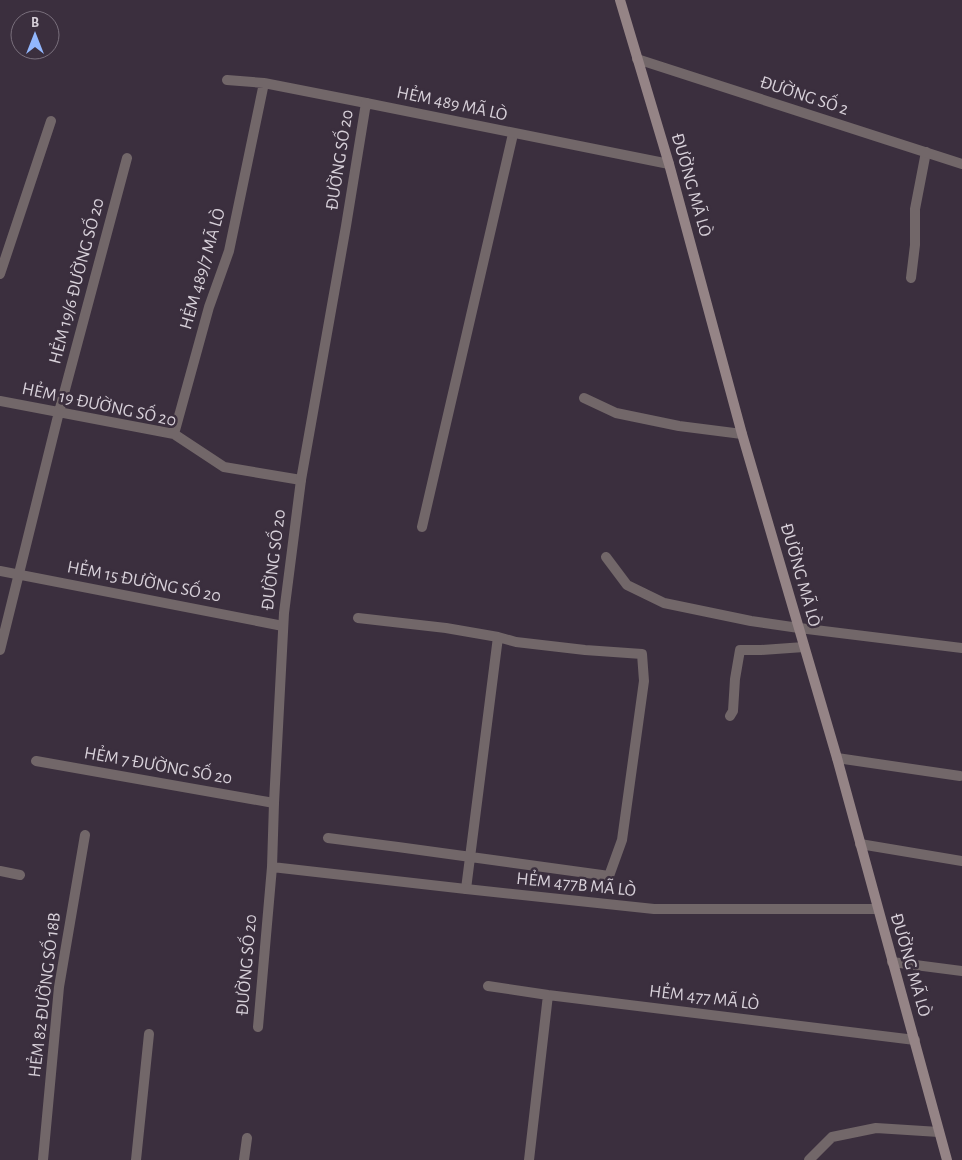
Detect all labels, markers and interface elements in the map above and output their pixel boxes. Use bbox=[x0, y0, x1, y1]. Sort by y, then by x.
north arrow bbox=[10, 10, 60, 60]
text: B bbox=[31, 16, 39, 30]
street label: ĐƯỜNG SỐ 2 bbox=[757, 68, 852, 119]
street label: HẺM 489 MÃ LÒ bbox=[395, 81, 510, 125]
street label: ĐƯỜNG SỐ 20 bbox=[318, 108, 357, 212]
street label: ĐƯỜNG MÃ LÒ bbox=[668, 130, 717, 239]
street label: HẺM 19/6 ĐƯỜNG SỐ 20 bbox=[41, 195, 108, 366]
street label: HẺM 489/7 MÃ LÒ bbox=[174, 205, 229, 332]
street label: HẺM 19 ĐƯỜNG SỐ 20 bbox=[20, 375, 179, 430]
street label: ĐƯỜNG SỐ 20 bbox=[254, 508, 289, 612]
street label: ĐƯỜNG MÃ LÒ bbox=[777, 520, 826, 629]
street label: HẺM 15 ĐƯỜNG SỐ 20 bbox=[65, 553, 223, 606]
street label: HẺM 7 ĐƯỜNG SỐ 20 bbox=[82, 739, 234, 788]
street label: HẺM 477B MÃ LÒ bbox=[515, 867, 637, 900]
street label: ĐƯỜNG MÃ LÒ bbox=[887, 910, 936, 1019]
street label: HẺM 82 ĐƯỜNG SỐ 18B bbox=[21, 911, 64, 1079]
street label: ĐƯỜNG SỐ 20 bbox=[229, 913, 260, 1016]
street label: HẺM 477 MÃ LÒ bbox=[648, 979, 760, 1014]

